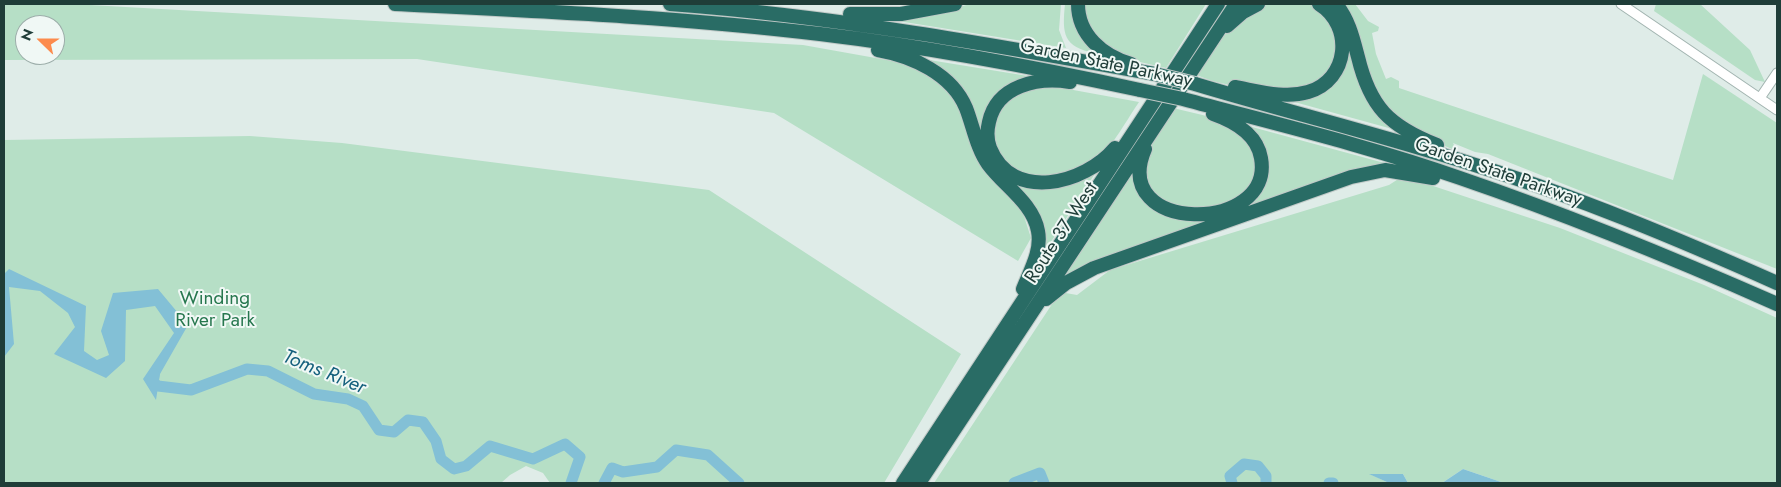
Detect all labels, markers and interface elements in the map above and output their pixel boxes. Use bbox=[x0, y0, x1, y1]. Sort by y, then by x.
north arrow bbox=[15, 15, 65, 65]
text: N bbox=[16, 26, 38, 44]
street label: Garden State Parkway bbox=[1018, 35, 1194, 93]
street label: Garden State Parkway bbox=[1411, 134, 1585, 212]
street label: Route 37 West bbox=[1021, 178, 1103, 288]
park label: Winding River Park bbox=[175, 288, 255, 332]
water label: Toms River bbox=[279, 346, 369, 400]

